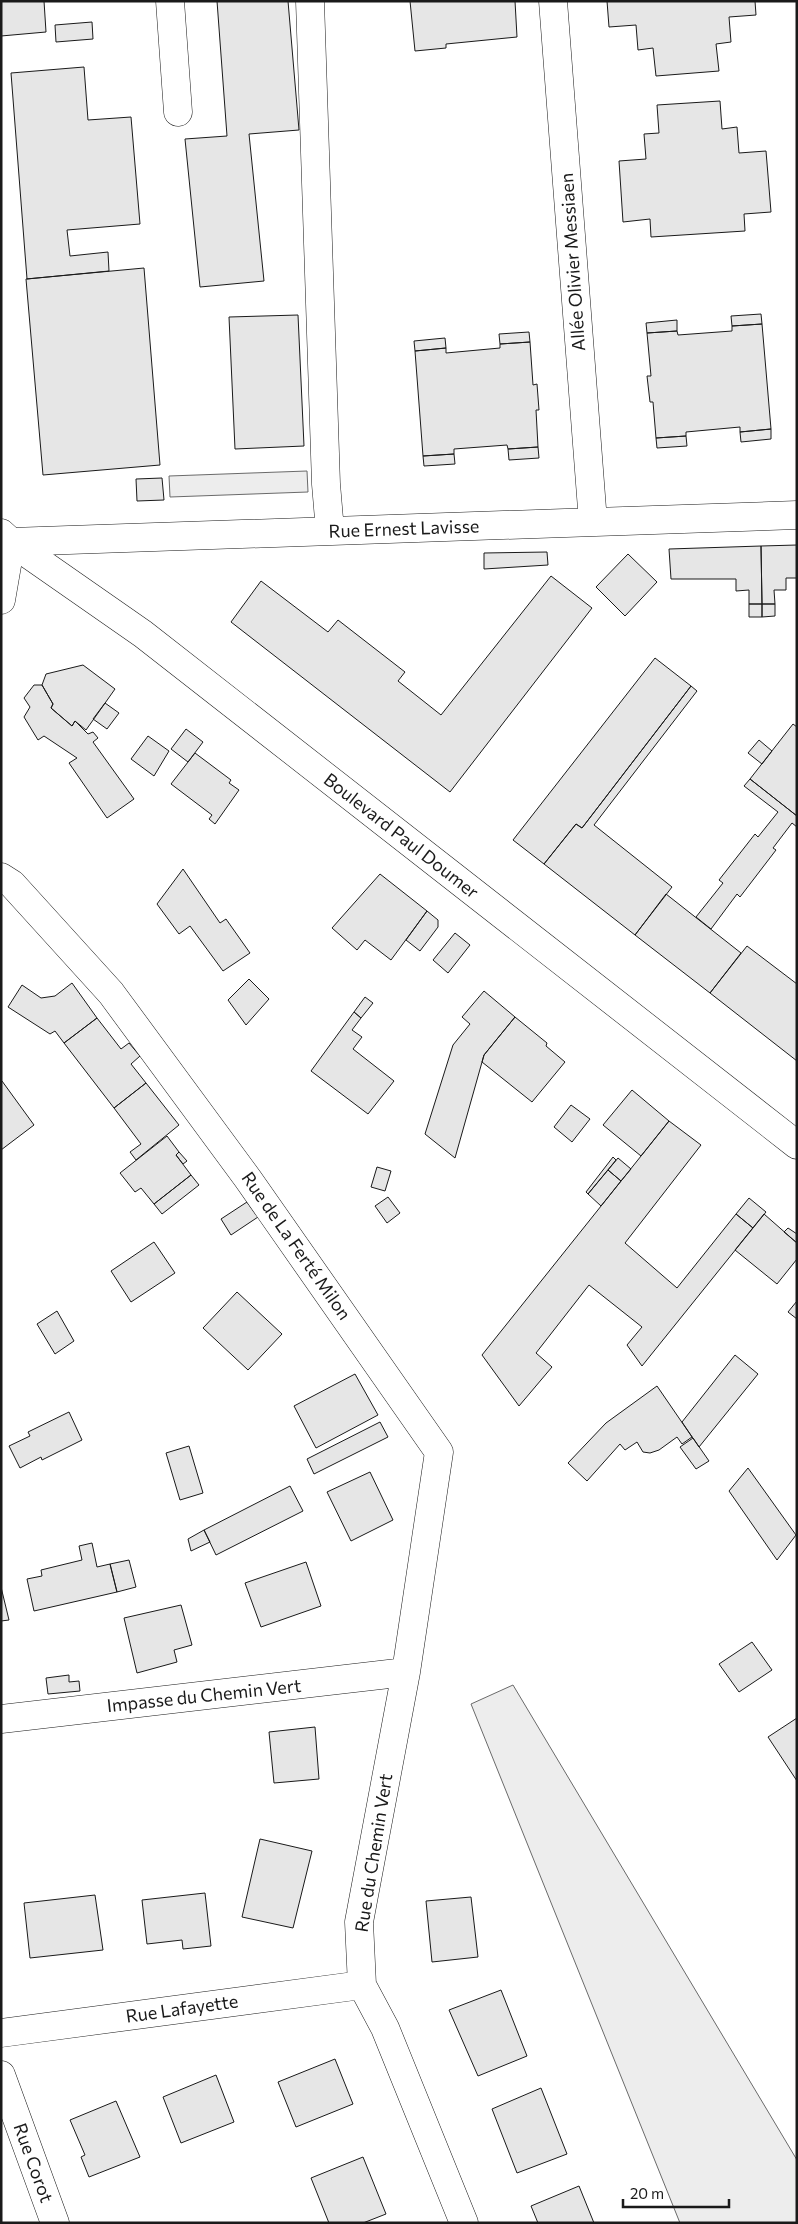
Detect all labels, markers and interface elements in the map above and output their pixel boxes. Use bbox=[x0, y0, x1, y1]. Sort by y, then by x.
street label: Allée Olivier Messiaen bbox=[555, 172, 589, 352]
street label: Rue Ernest Lavisse bbox=[328, 514, 480, 542]
street label: Boulevard Paul Doumer bbox=[320, 768, 484, 903]
street label: Rue de La Ferté Milon bbox=[237, 1167, 356, 1324]
street label: Impasse du Chemin Vert bbox=[106, 1674, 302, 1716]
street label: Rue du Chemin Vert bbox=[350, 1772, 396, 1934]
street label: Rue Lafayette bbox=[124, 1989, 239, 2027]
street label: Rue Corot bbox=[9, 2120, 58, 2205]
scale bar bbox=[623, 2176, 729, 2208]
text: 20 m bbox=[630, 2184, 664, 2202]

